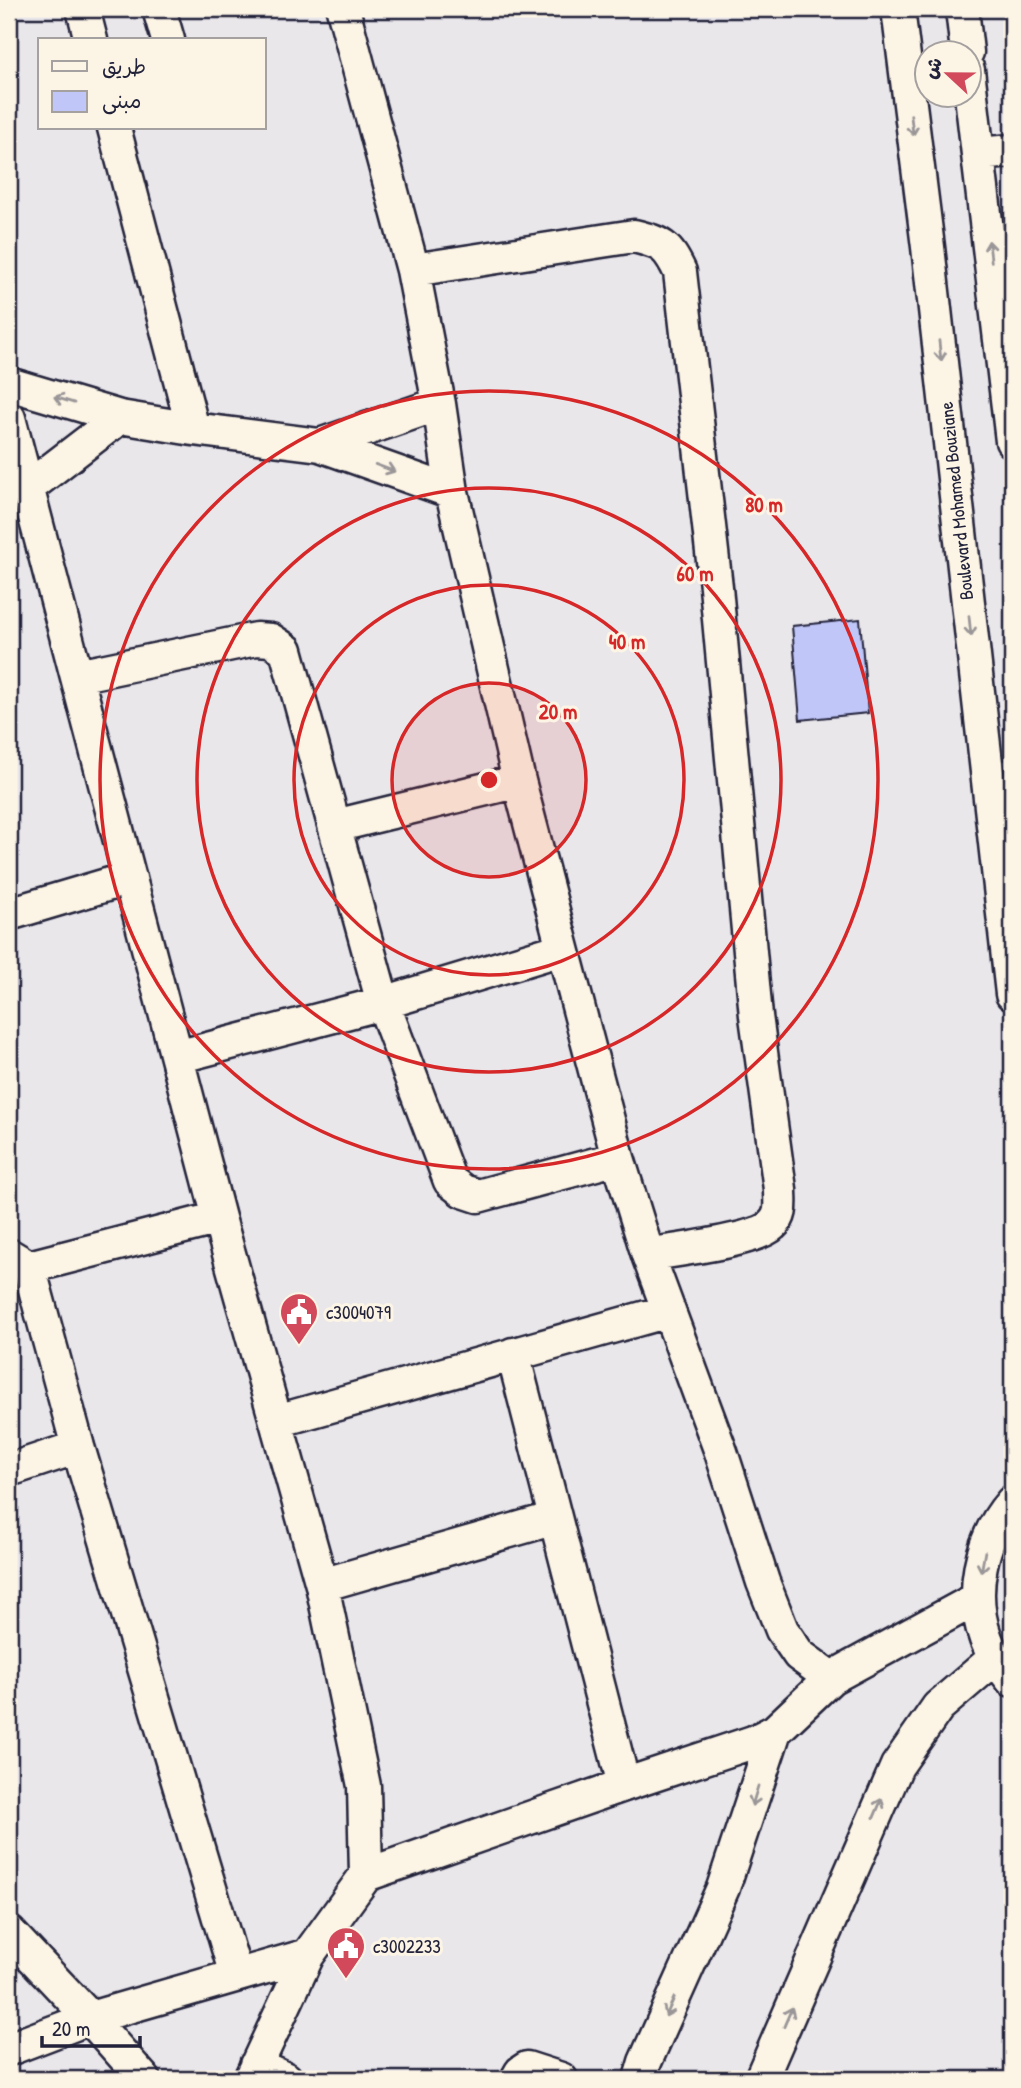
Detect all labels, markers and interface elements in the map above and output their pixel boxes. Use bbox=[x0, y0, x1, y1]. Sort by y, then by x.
legend bbox=[38, 38, 266, 130]
north arrow bbox=[912, 38, 982, 108]
text: طريق bbox=[102, 52, 146, 81]
text: ش bbox=[916, 53, 948, 82]
text: مبنى bbox=[102, 86, 141, 115]
one-way arrow bbox=[906, 113, 919, 136]
one-way arrow bbox=[983, 240, 996, 263]
one-way arrow bbox=[933, 339, 946, 362]
one-way arrow bbox=[54, 393, 76, 406]
street label: Boulevard Mohamed Bouziane bbox=[933, 400, 979, 601]
one-way arrow bbox=[373, 463, 395, 475]
text: 80 m bbox=[745, 490, 783, 519]
text: 60 m bbox=[677, 559, 713, 588]
one-way arrow bbox=[964, 614, 977, 637]
text: 40 m bbox=[609, 627, 645, 656]
text: 20 m bbox=[539, 697, 577, 726]
centre of rings bbox=[477, 768, 501, 792]
public building icon: c3004079 bbox=[278, 1291, 320, 1346]
place label: c3004079 bbox=[326, 1299, 391, 1325]
one-way arrow bbox=[975, 1550, 989, 1573]
one-way arrow bbox=[747, 1785, 760, 1807]
one-way arrow bbox=[873, 1798, 886, 1819]
public building icon: c3002233 bbox=[325, 1925, 367, 1980]
place label: c3002233 bbox=[373, 1933, 441, 1959]
one-way arrow bbox=[663, 1996, 676, 2017]
scale bar bbox=[42, 2004, 140, 2048]
one-way arrow bbox=[782, 2006, 795, 2028]
text: 20 m bbox=[52, 2014, 90, 2043]

